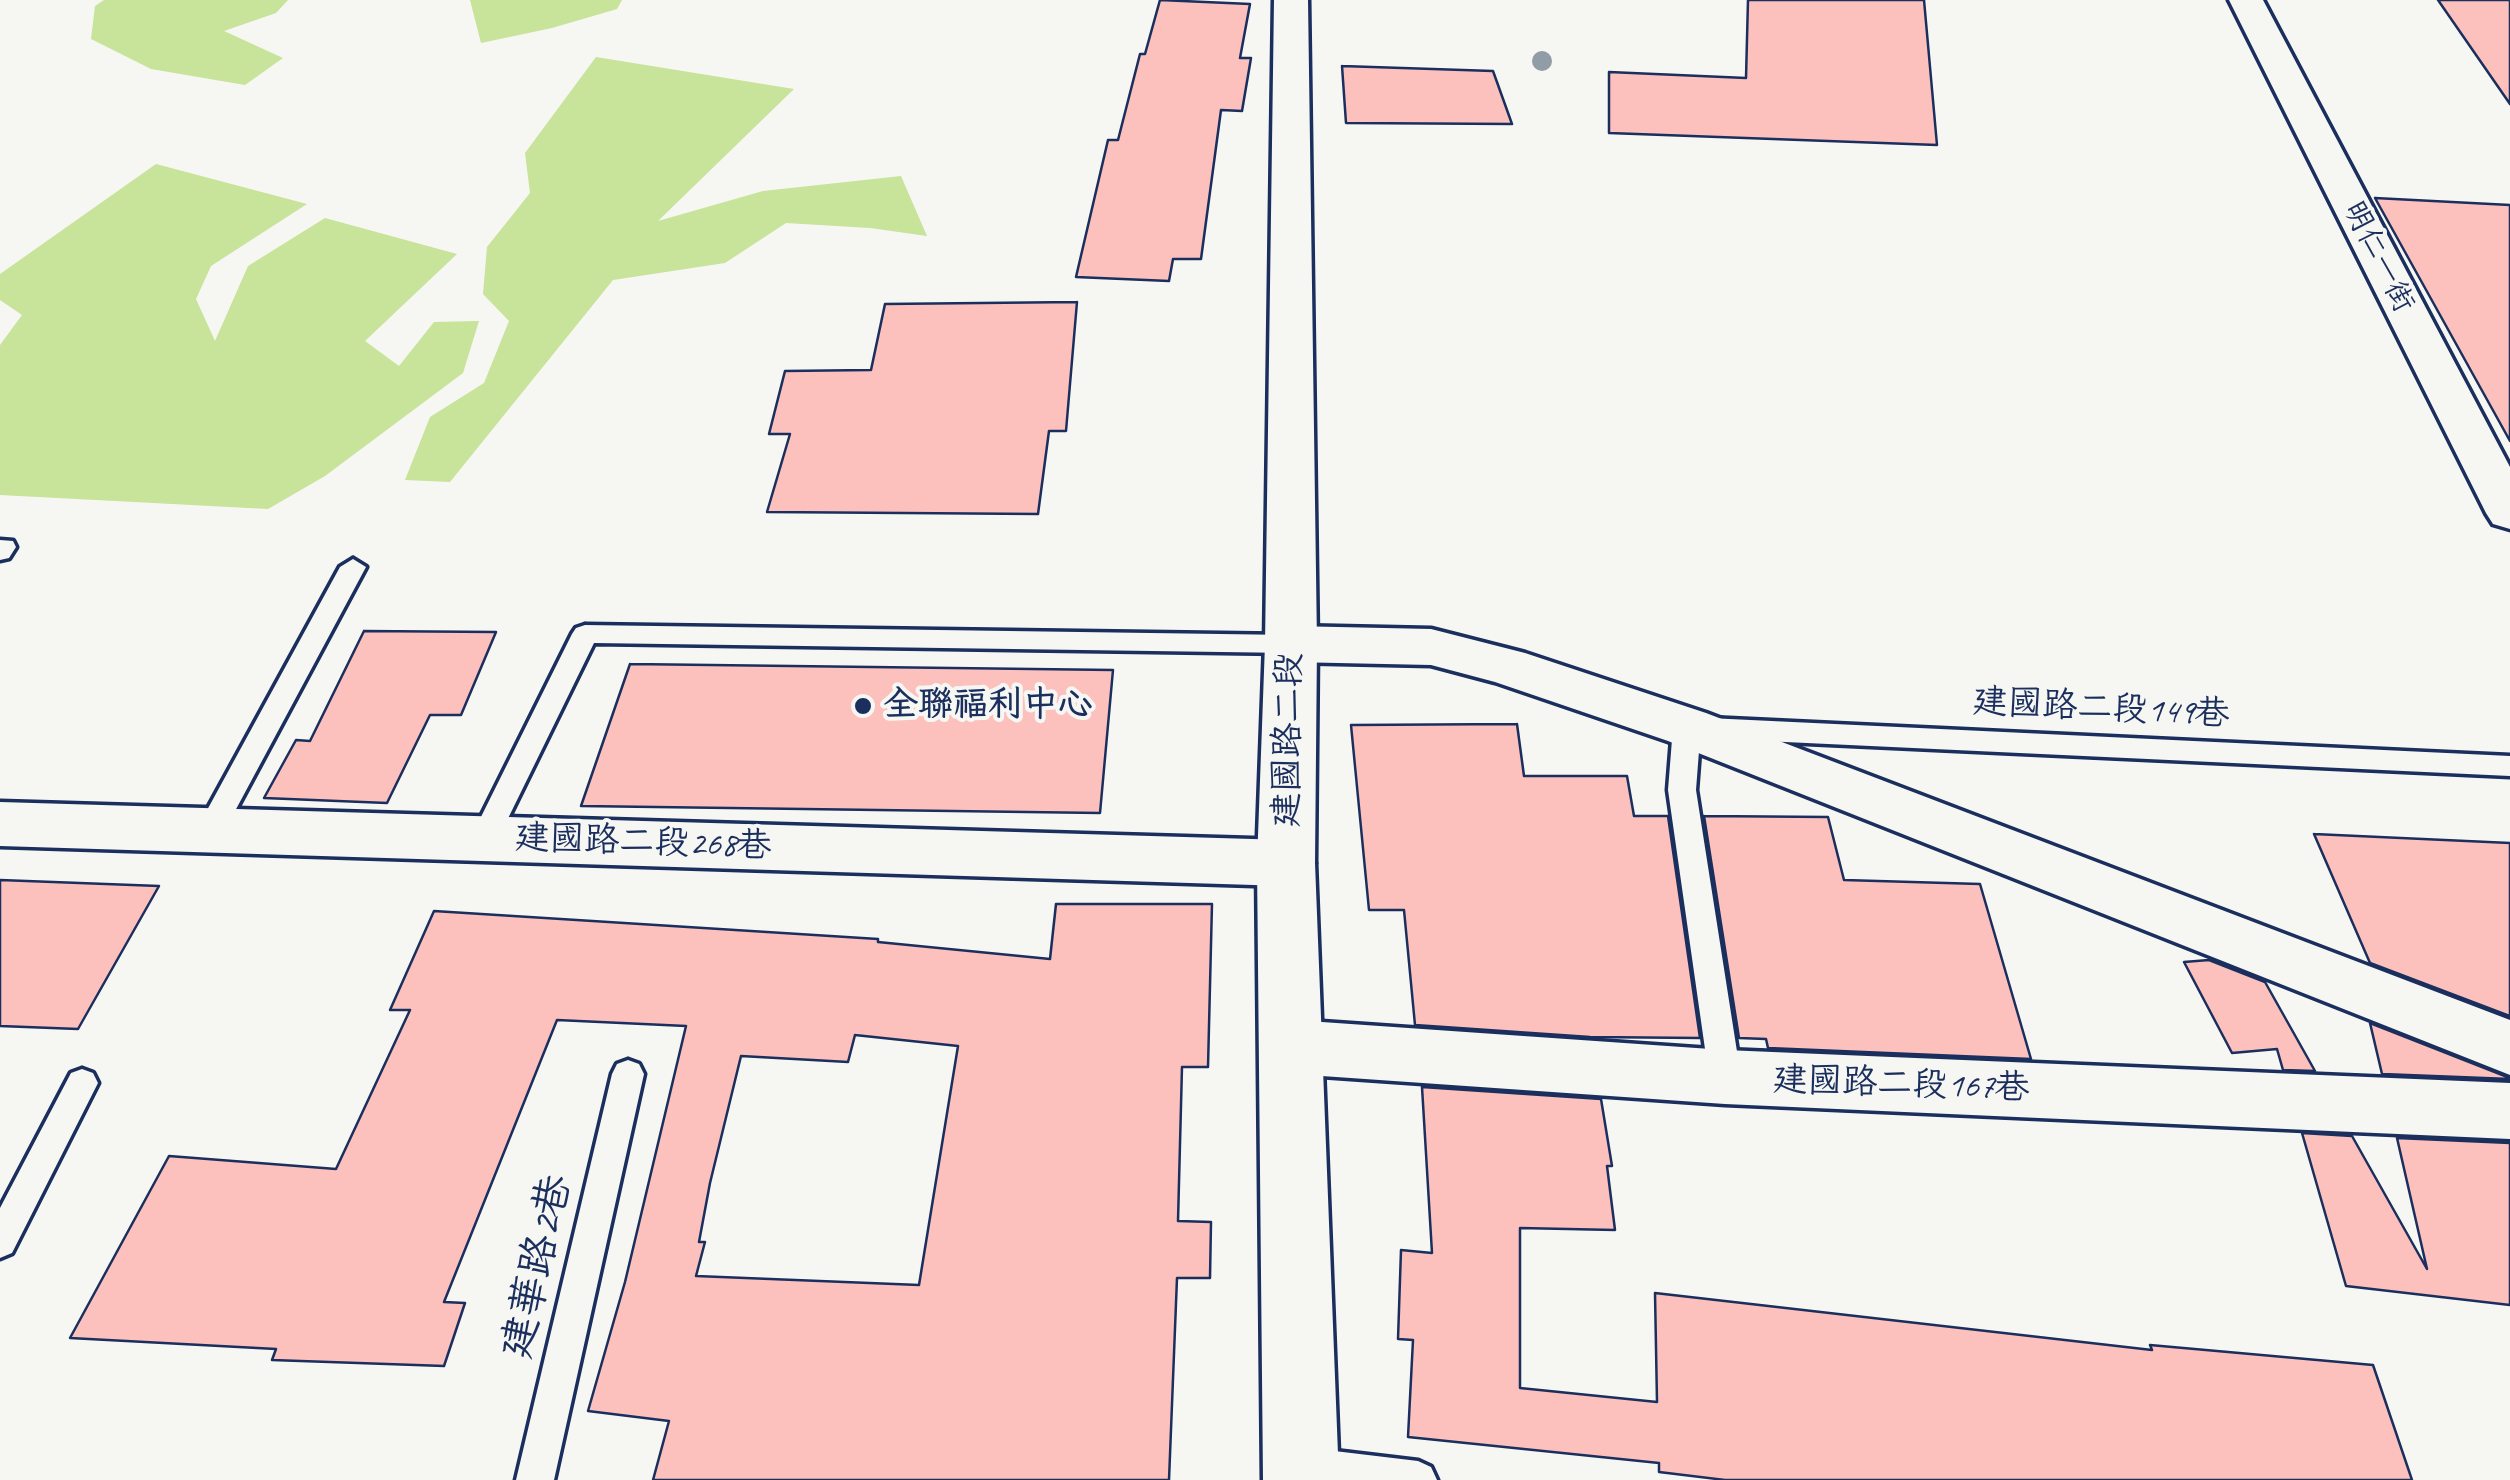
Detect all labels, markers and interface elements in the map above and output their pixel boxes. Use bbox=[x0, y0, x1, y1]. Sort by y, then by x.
street label: 明仁一街 bbox=[2335, 195, 2421, 319]
street label: 建國路二段 bbox=[1266, 652, 1312, 828]
street label: 建國路二段149巷 bbox=[1971, 681, 2231, 737]
place label: 全聯福利中心 bbox=[883, 685, 1093, 727]
marker: 全聯福利中心 bbox=[852, 695, 874, 717]
street label: 建國路二段268巷 bbox=[514, 818, 772, 868]
street label: 建國路二段167巷 bbox=[1772, 1060, 2030, 1110]
street label: 建華路2巷 bbox=[492, 1170, 584, 1364]

